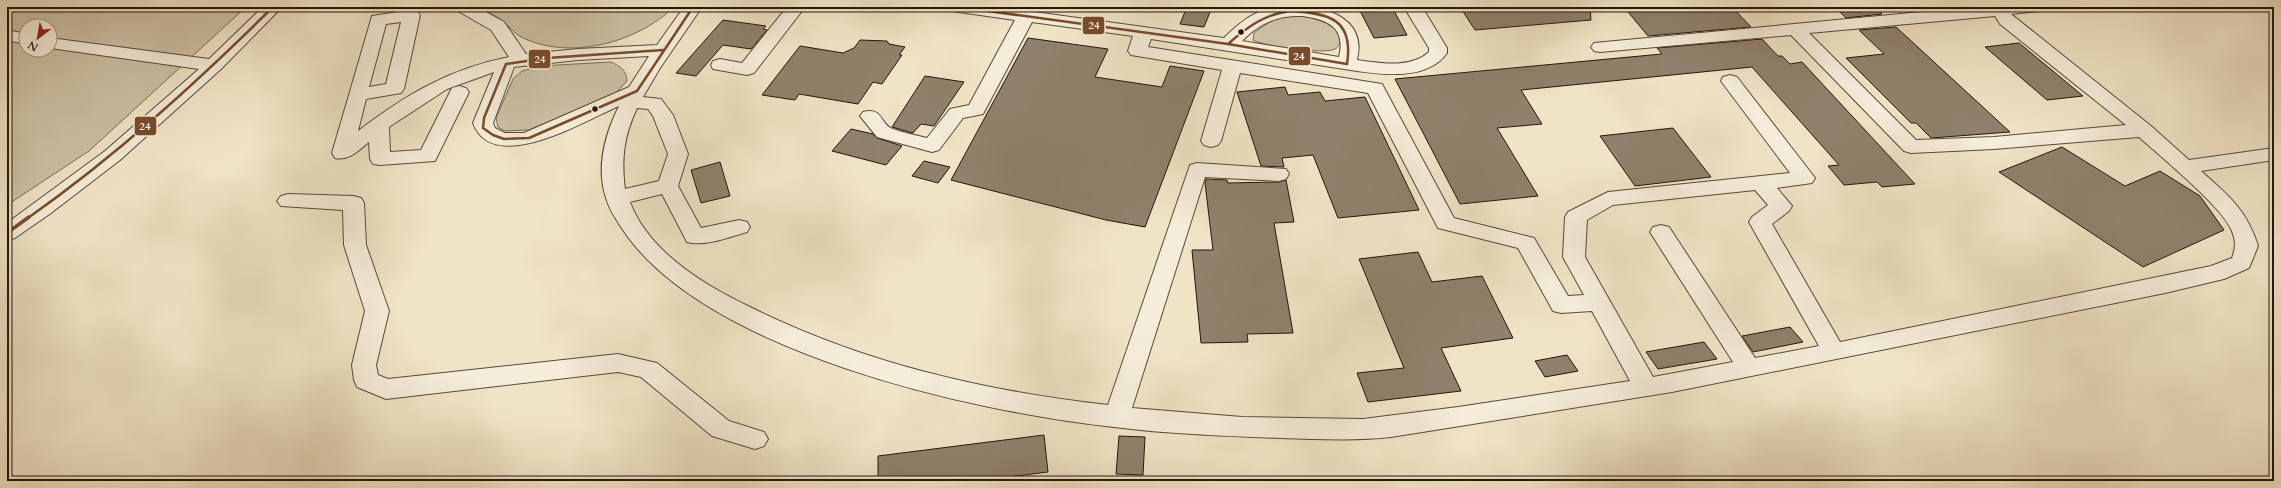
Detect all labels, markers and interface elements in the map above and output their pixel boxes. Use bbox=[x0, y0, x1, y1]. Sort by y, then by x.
line badge: 24 bbox=[1082, 16, 1105, 35]
north arrow bbox=[18, 18, 58, 58]
text: 24 bbox=[1088, 18, 1100, 33]
unlabelled marker bbox=[1236, 27, 1246, 37]
text: N bbox=[25, 37, 41, 55]
line badge: 24 bbox=[1288, 46, 1311, 66]
line badge: 24 bbox=[528, 49, 551, 69]
text: 24 bbox=[1293, 49, 1305, 64]
text: 24 bbox=[534, 52, 546, 67]
unlabelled marker bbox=[590, 104, 600, 114]
line badge: 24 bbox=[134, 116, 157, 136]
text: 24 bbox=[139, 119, 151, 134]

